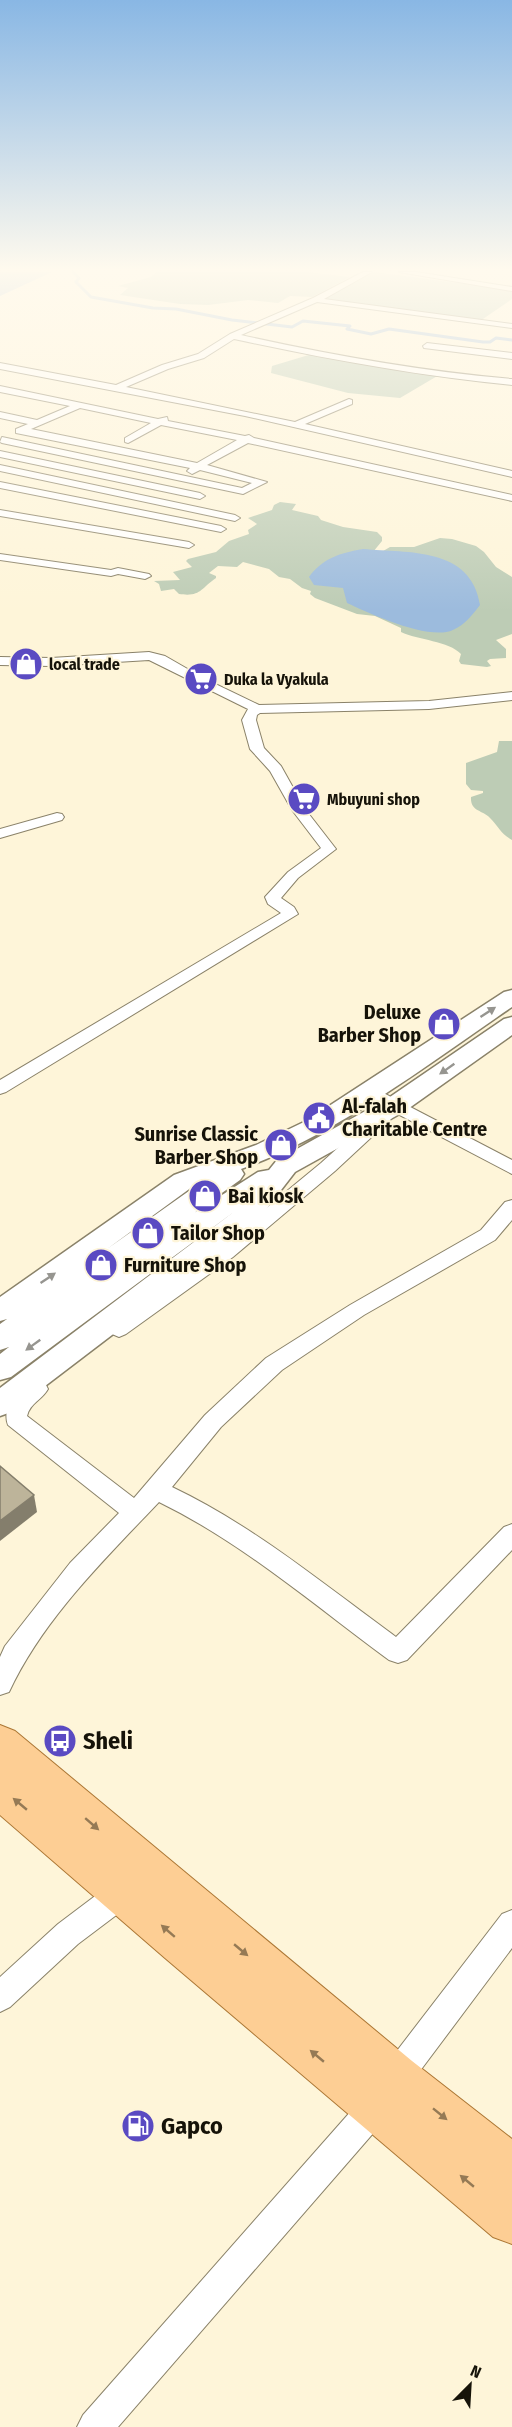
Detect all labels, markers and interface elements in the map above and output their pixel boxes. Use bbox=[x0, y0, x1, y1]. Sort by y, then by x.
shop icon: local trade bbox=[8, 646, 44, 682]
place label: local trade bbox=[49, 655, 120, 674]
supermarket icon: Duka la Vyakula bbox=[183, 661, 219, 697]
place label: Duka la Vyakula bbox=[224, 670, 329, 689]
supermarket icon: Mbuyuni shop bbox=[286, 781, 322, 817]
place label: Mbuyuni shop bbox=[327, 790, 420, 809]
place label: Deluxe Barber Shop bbox=[318, 1000, 421, 1047]
shop icon: Deluxe Barber Shop bbox=[426, 1006, 462, 1042]
one-way arrow bbox=[480, 1007, 496, 1018]
one-way arrow bbox=[439, 1063, 455, 1074]
place label: Al-falah Charitable Centre bbox=[341, 1094, 487, 1141]
public building icon: Al-falah Charitable Centre bbox=[301, 1100, 337, 1136]
place label: Sunrise Classic Barber Shop bbox=[134, 1122, 258, 1169]
shop icon: Sunrise Classic Barber Shop bbox=[263, 1127, 299, 1163]
shop icon: Bai kiosk bbox=[187, 1178, 223, 1214]
place label: Bai kiosk bbox=[228, 1184, 304, 1208]
shop icon: Tailor Shop bbox=[130, 1215, 166, 1251]
place label: Tailor Shop bbox=[171, 1221, 265, 1245]
shop icon: Furniture Shop bbox=[83, 1247, 119, 1283]
place label: Furniture Shop bbox=[124, 1253, 246, 1277]
one-way arrow bbox=[40, 1272, 56, 1284]
one-way arrow bbox=[25, 1339, 41, 1351]
bus stop icon: Sheli bbox=[42, 1723, 78, 1759]
place label: Sheli bbox=[83, 1727, 133, 1755]
one-way arrow bbox=[13, 1798, 28, 1811]
one-way arrow bbox=[84, 1817, 100, 1830]
one-way arrow bbox=[160, 1924, 175, 1938]
one-way arrow bbox=[233, 1943, 249, 1956]
one-way arrow bbox=[310, 2050, 325, 2063]
one-way arrow bbox=[432, 2107, 447, 2120]
fuel station icon: Gapco bbox=[120, 2108, 156, 2144]
place label: Gapco bbox=[161, 2112, 223, 2140]
one-way arrow bbox=[459, 2174, 475, 2187]
north arrow bbox=[440, 2355, 500, 2415]
text: N bbox=[468, 2361, 484, 2382]

